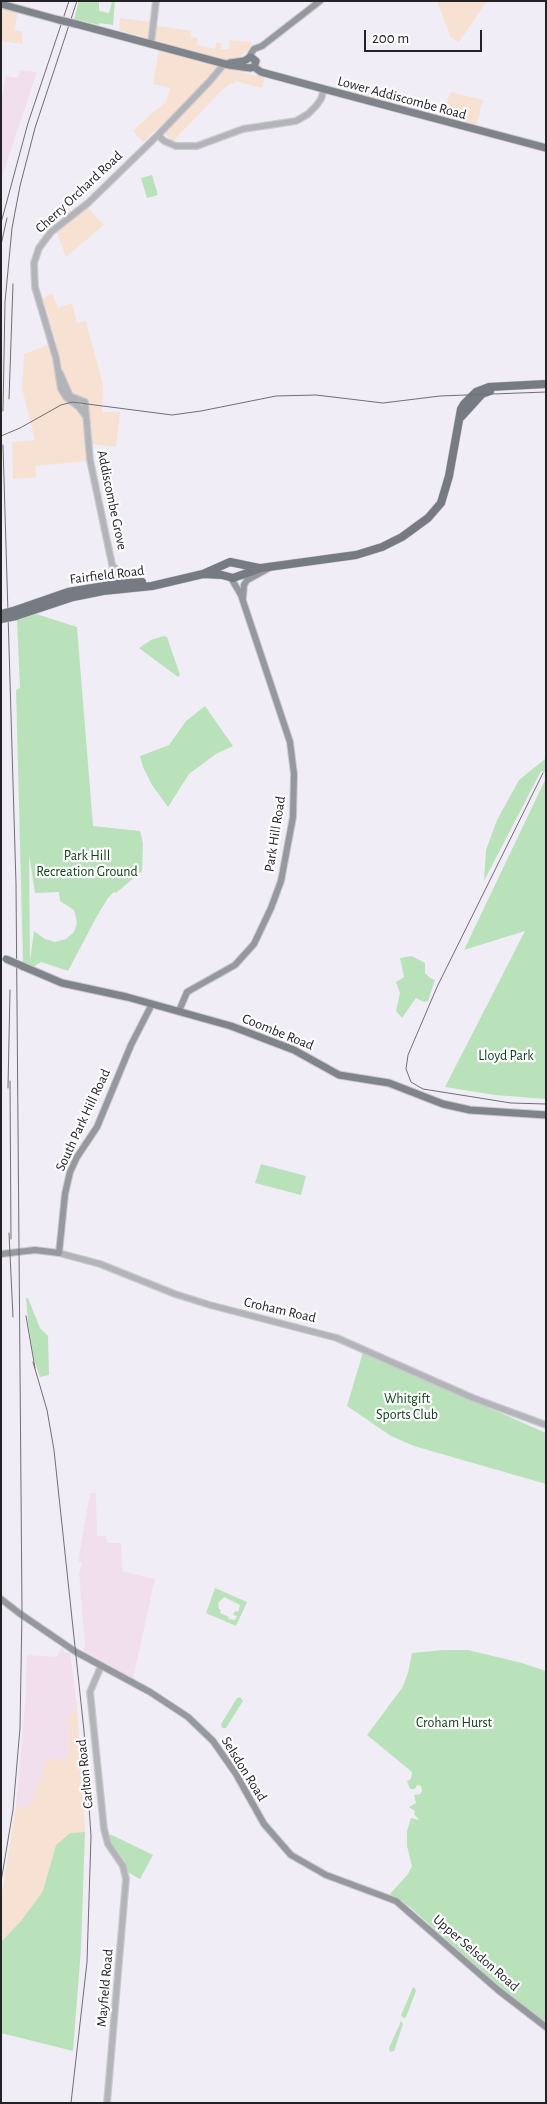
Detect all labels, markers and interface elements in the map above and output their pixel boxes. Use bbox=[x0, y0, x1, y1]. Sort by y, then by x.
scale bar bbox=[367, 20, 484, 52]
text: 200 m bbox=[372, 31, 409, 46]
street label: Lower Addiscombe Road bbox=[336, 73, 468, 123]
street label: Cherry Orchard Road bbox=[32, 147, 126, 237]
street label: Addiscombe Grove bbox=[93, 449, 131, 551]
street label: Fairfield Road bbox=[69, 562, 145, 588]
street label: Park Hill Road bbox=[261, 795, 289, 873]
park label: Park Hill Recreation Ground bbox=[36, 848, 138, 880]
street label: Coombe Road bbox=[240, 1010, 316, 1054]
park label: Lloyd Park bbox=[478, 1048, 534, 1064]
street label: South Park Hill Road bbox=[52, 1066, 114, 1174]
street label: Croham Road bbox=[242, 1294, 318, 1326]
park label: Whitgift Sports Club bbox=[376, 1391, 438, 1424]
park label: Croham Hurst bbox=[416, 1715, 492, 1731]
street label: Selsdon Road bbox=[218, 1734, 270, 1804]
street label: Carlton Road bbox=[73, 1738, 97, 1810]
street label: Upper Selsdon Road bbox=[429, 1911, 523, 1995]
street label: Mayfield Road bbox=[93, 1948, 117, 2028]

